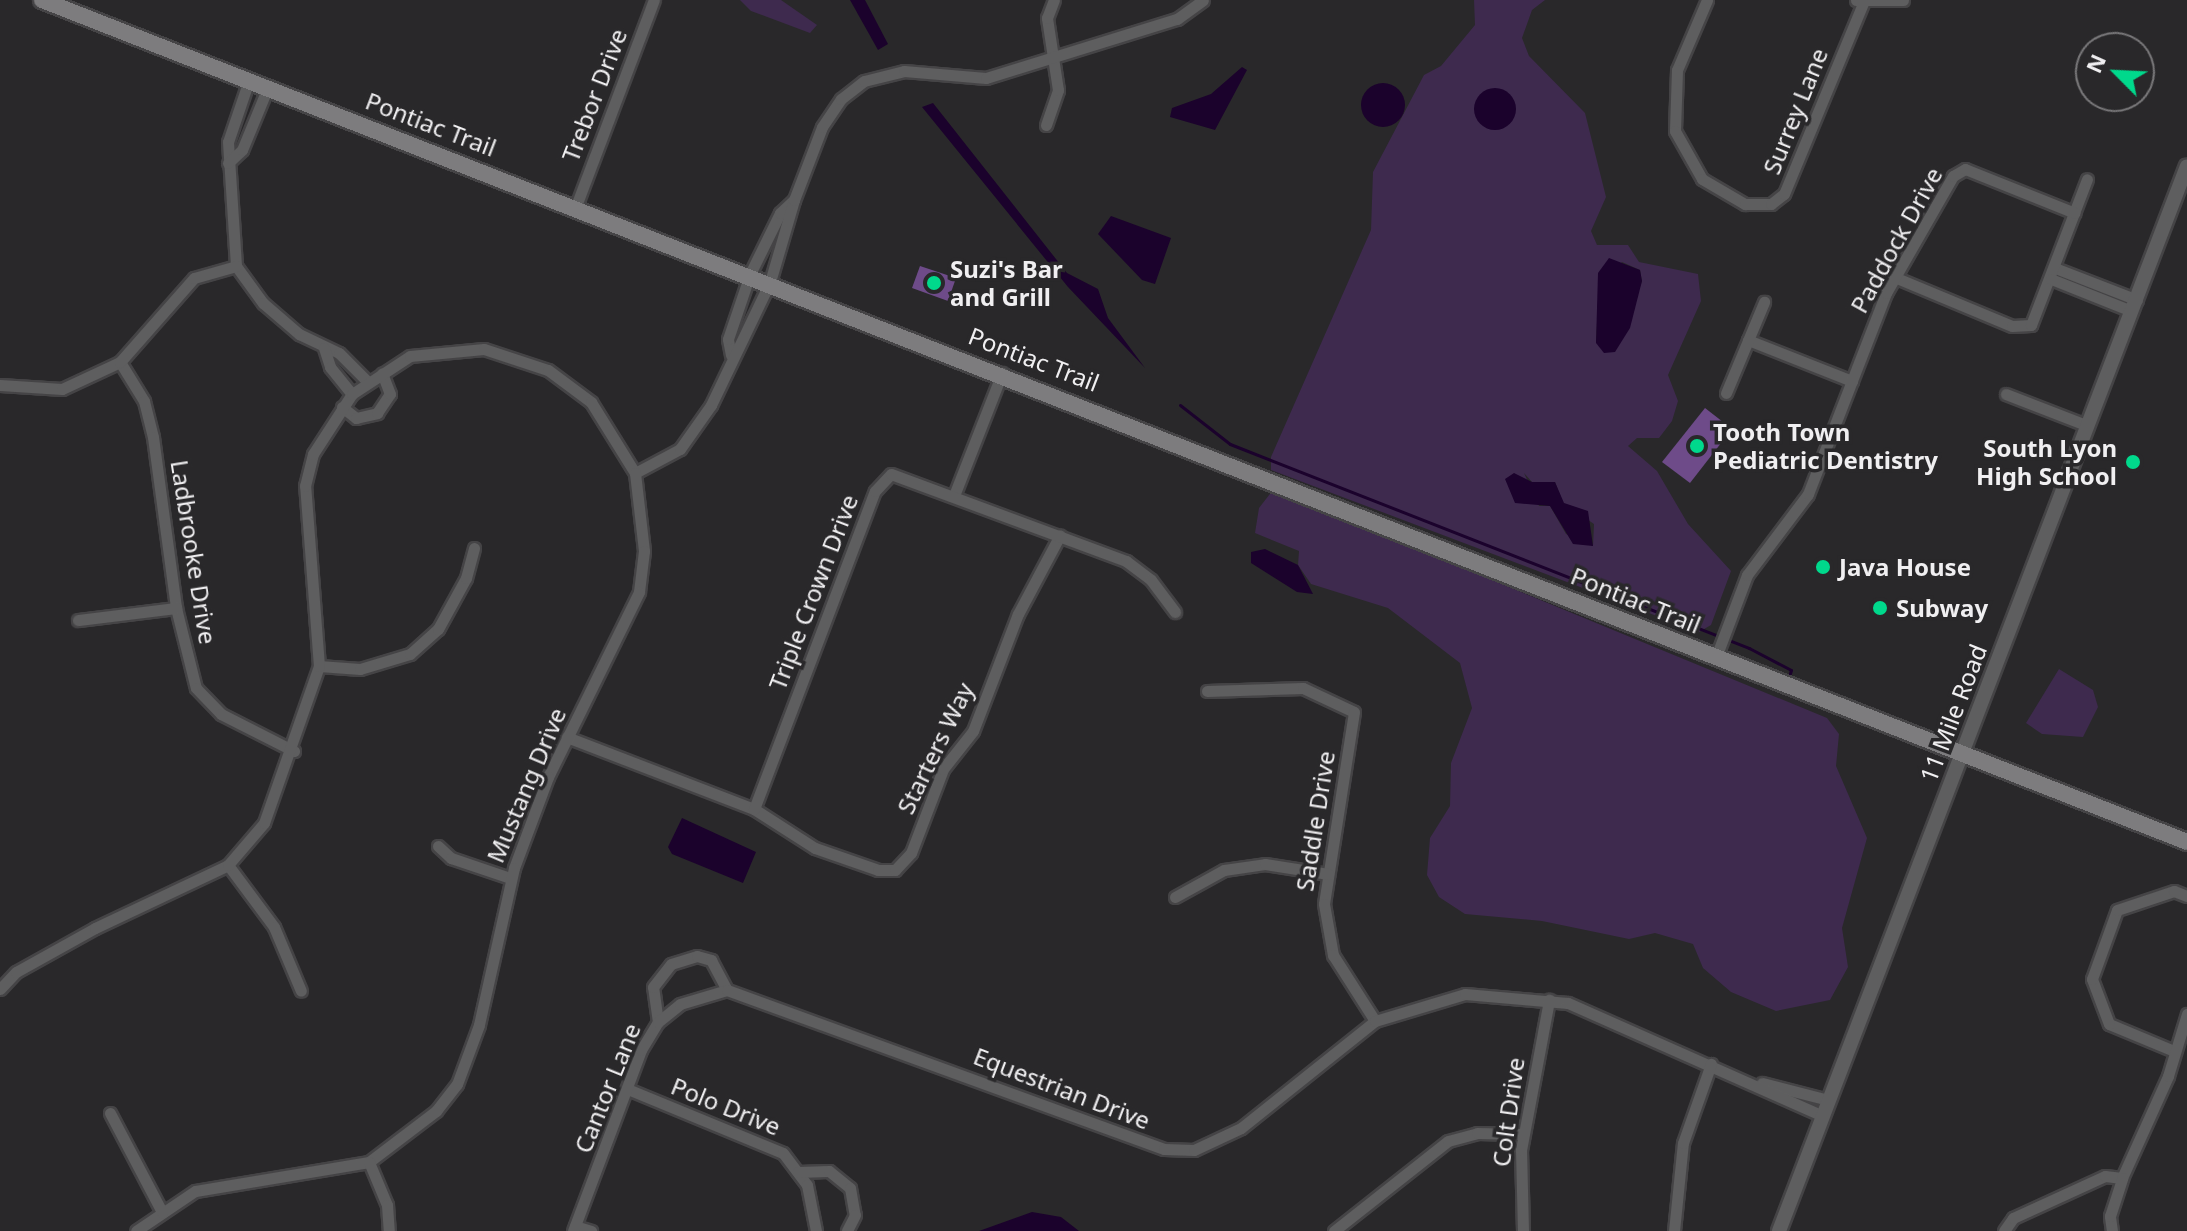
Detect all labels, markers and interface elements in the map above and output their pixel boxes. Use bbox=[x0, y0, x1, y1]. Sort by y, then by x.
street label: Trebor Drive bbox=[555, 25, 633, 165]
north arrow bbox=[2075, 32, 2155, 112]
street label: Surrey Lane bbox=[1757, 44, 1833, 178]
text: N bbox=[2078, 49, 2112, 77]
street label: Pontiac Trail bbox=[362, 86, 500, 162]
street label: Paddock Drive bbox=[1844, 162, 1948, 318]
place label: Suzi's Bar and Grill bbox=[950, 255, 1063, 311]
marker: Suzi's Bar and Grill bbox=[925, 274, 943, 292]
street label: Pontiac Trail bbox=[965, 321, 1103, 397]
place label: Tooth Town Pediatric Dentistry bbox=[1713, 418, 1938, 474]
place label: South Lyon High School bbox=[1976, 434, 2117, 490]
marker: Tooth Town Pediatric Dentistry bbox=[1688, 437, 1706, 455]
marker: South Lyon High School bbox=[2124, 453, 2142, 471]
street label: Ladbrooke Drive bbox=[165, 458, 223, 646]
street label: Triple Crown Drive bbox=[762, 490, 864, 694]
place label: Java House bbox=[1839, 553, 1971, 581]
marker: Java House bbox=[1814, 558, 1832, 576]
street label: Pontiac Trail bbox=[1567, 561, 1705, 639]
place label: Subway bbox=[1896, 594, 1988, 622]
marker: Subway bbox=[1871, 599, 1889, 617]
street label: 11 Mile Road bbox=[1914, 640, 1992, 786]
street label: Starters Way bbox=[891, 678, 979, 818]
street label: Mustang Drive bbox=[480, 703, 572, 867]
street label: Saddle Drive bbox=[1290, 749, 1340, 893]
street label: Cantor Lane bbox=[568, 1019, 646, 1157]
street label: Equestrian Drive bbox=[970, 1041, 1154, 1135]
street label: Colt Drive bbox=[1486, 1055, 1530, 1169]
street label: Polo Drive bbox=[667, 1071, 785, 1141]

